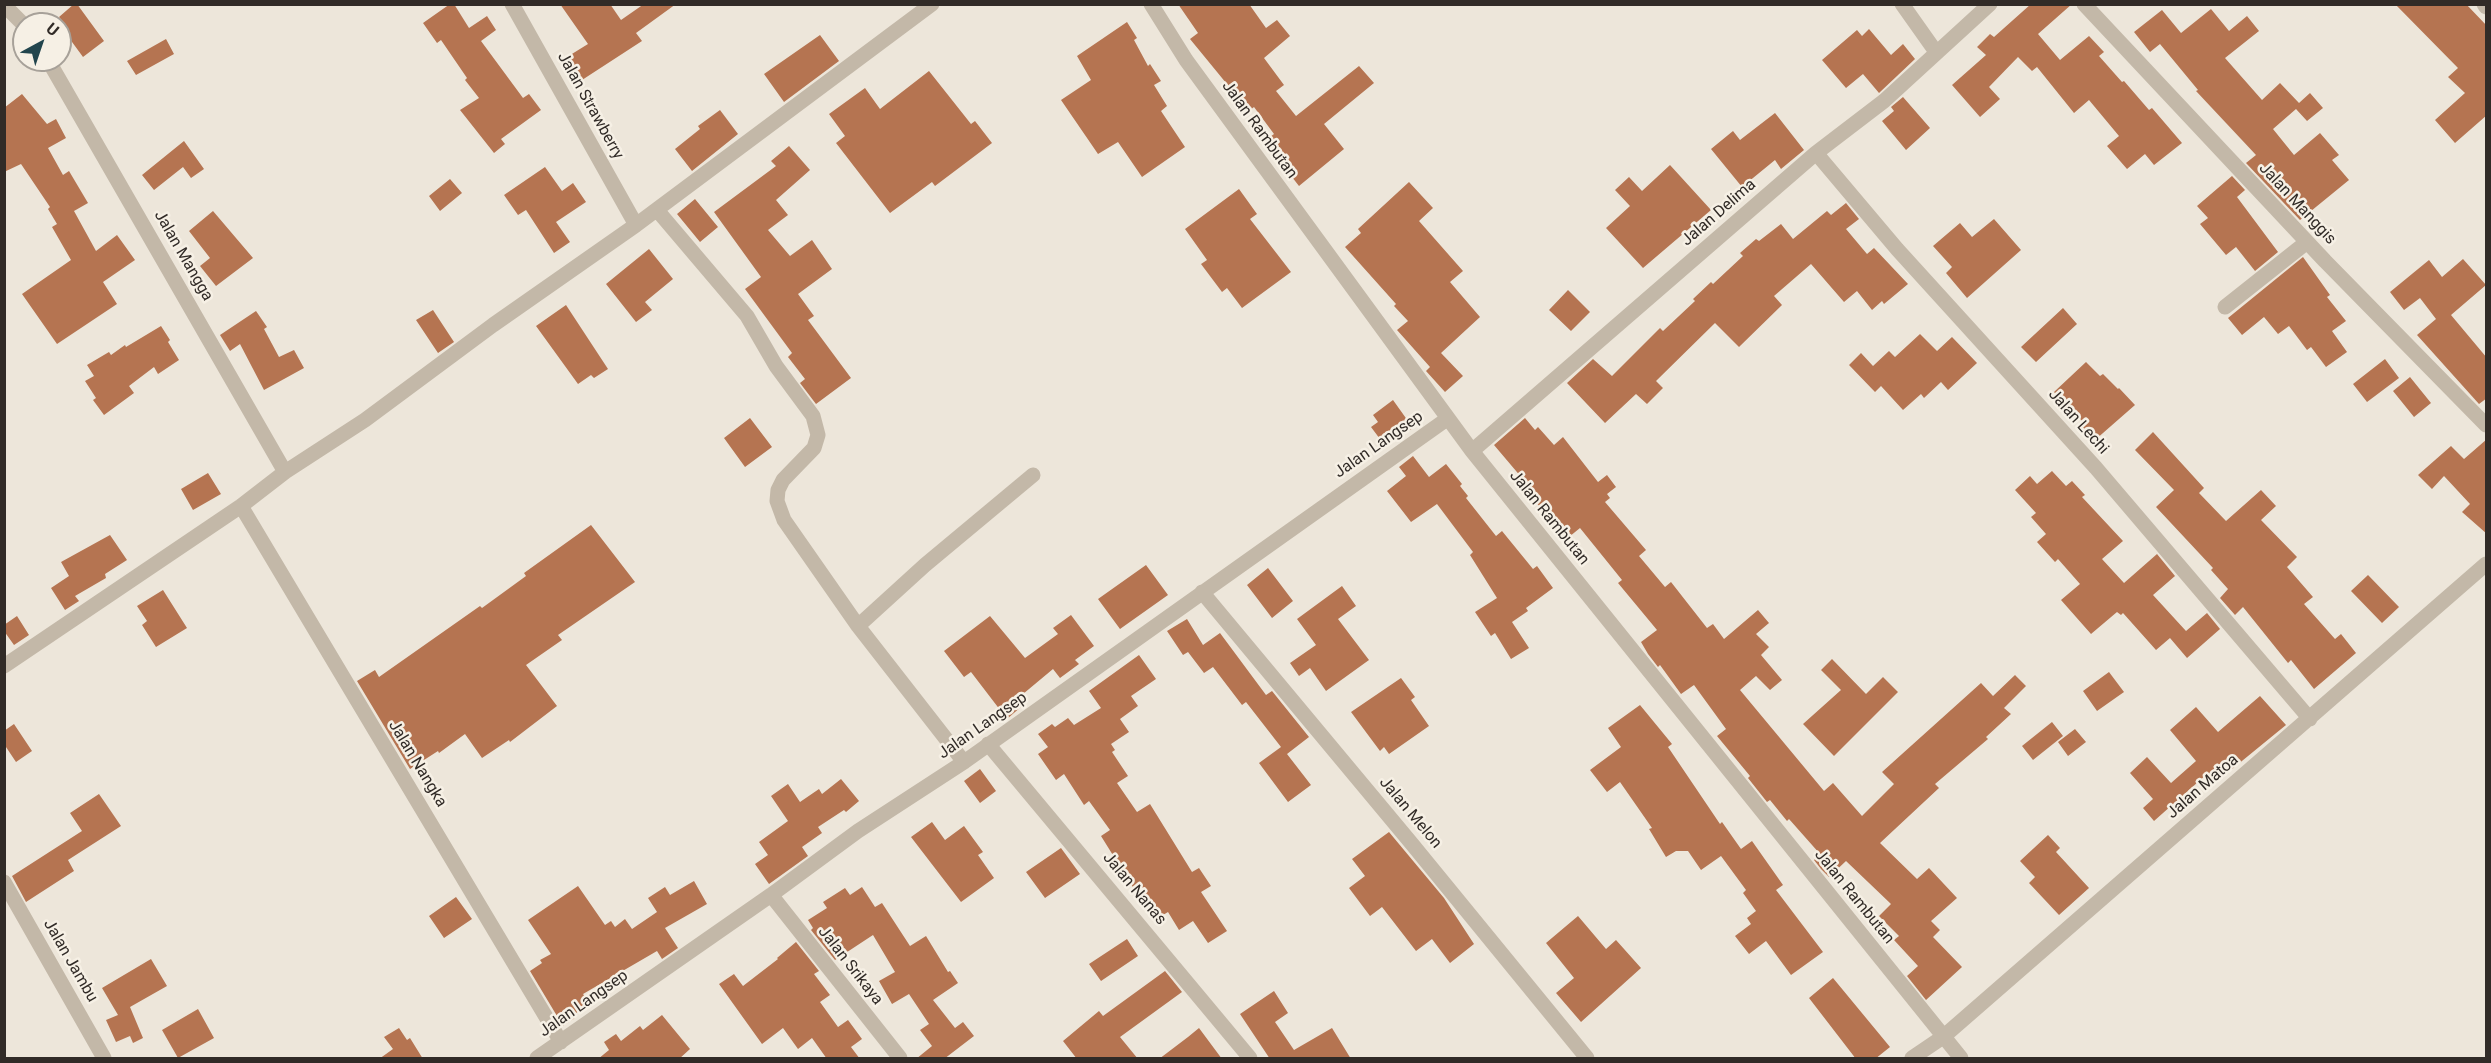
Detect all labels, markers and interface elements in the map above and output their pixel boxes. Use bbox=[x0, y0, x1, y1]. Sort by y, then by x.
north arrow bbox=[12, 12, 72, 72]
text: U bbox=[42, 19, 63, 40]
street label: Jalan Strawberry bbox=[553, 49, 627, 163]
street label: Jalan Rambutan bbox=[1217, 77, 1301, 183]
street label: Jalan Manggis bbox=[2254, 159, 2340, 249]
street label: Jalan Delima bbox=[1678, 175, 1760, 251]
street label: Jalan Mangga bbox=[149, 207, 217, 305]
street label: Jalan Lechi bbox=[2044, 385, 2112, 459]
street label: Jalan Langsep bbox=[1331, 407, 1427, 483]
street label: Jalan Rambutan bbox=[1505, 467, 1593, 569]
street label: Jalan Langsep bbox=[935, 688, 1031, 764]
street label: Jalan Nangka bbox=[384, 717, 450, 811]
street label: Jalan Matoa bbox=[2163, 751, 2243, 823]
street label: Jalan Melon bbox=[1375, 773, 1445, 853]
street label: Jalan Rambutan bbox=[1810, 846, 1898, 948]
street label: Jalan Nanas bbox=[1098, 849, 1170, 929]
street label: Jalan Jambu bbox=[39, 916, 101, 1006]
street label: Jalan Srikaya bbox=[813, 923, 887, 1009]
street label: Jalan Langsep bbox=[536, 966, 632, 1042]

